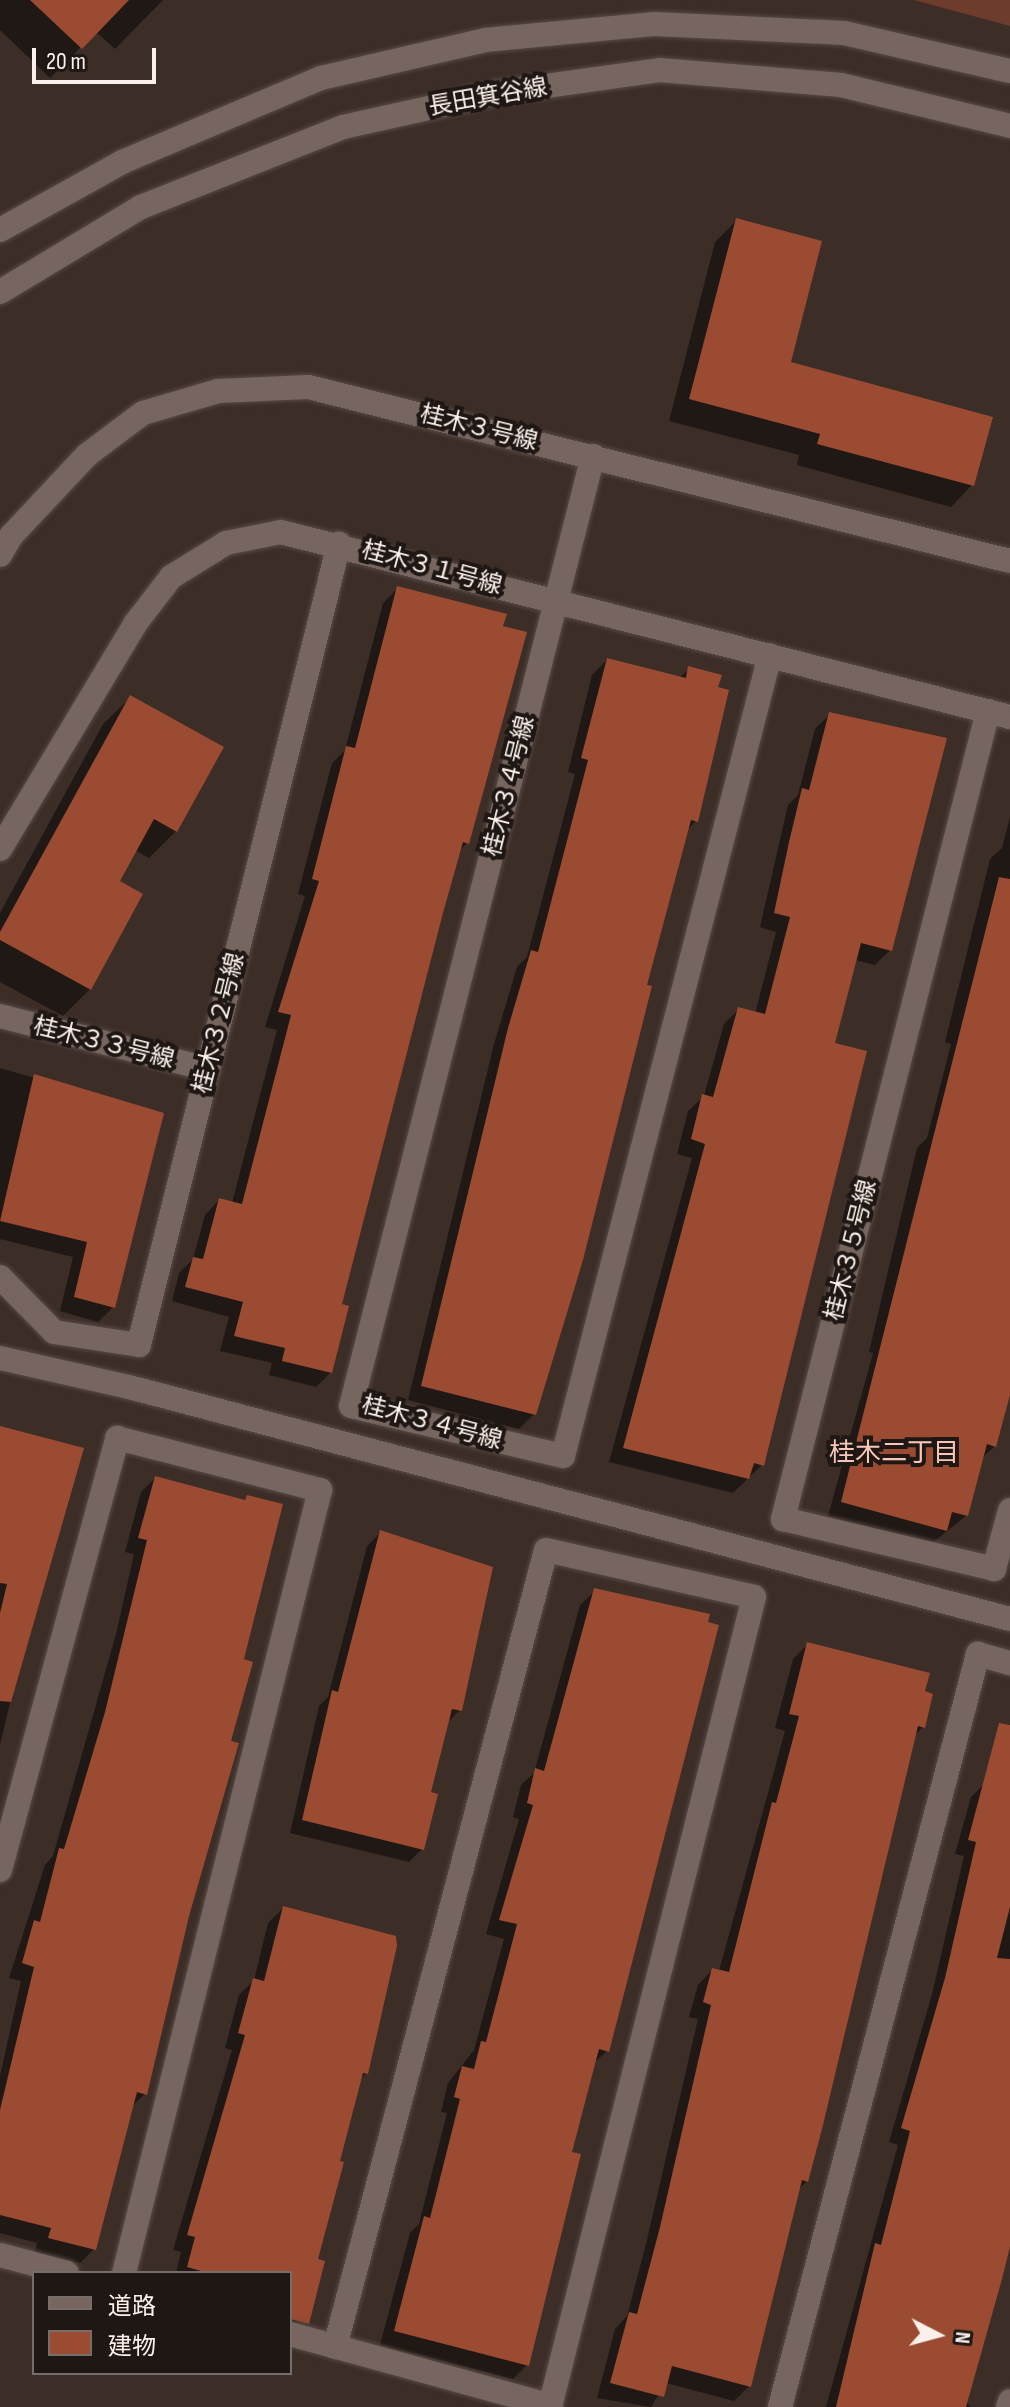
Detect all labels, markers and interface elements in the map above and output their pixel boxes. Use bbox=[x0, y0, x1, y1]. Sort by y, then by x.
scale bar bbox=[36, 32, 160, 82]
text: 20 m bbox=[46, 47, 86, 76]
street label: 長田箕谷線 bbox=[426, 72, 550, 122]
street label: 桂木３号線 bbox=[417, 400, 541, 456]
street label: 桂木３１号線 bbox=[359, 535, 505, 601]
street label: 桂木３４号線 bbox=[478, 713, 540, 859]
street label: 桂木３２号線 bbox=[188, 950, 250, 1096]
street label: 桂木３３号線 bbox=[31, 1012, 177, 1074]
street label: 桂木３５号線 bbox=[820, 1177, 882, 1323]
street label: 桂木３４号線 bbox=[359, 1390, 505, 1456]
district label: 桂木二丁目 bbox=[829, 1438, 959, 1470]
legend bbox=[32, 2271, 292, 2375]
text: 道路 bbox=[108, 2292, 156, 2321]
north arrow bbox=[898, 2295, 978, 2375]
text: N bbox=[948, 2330, 976, 2345]
text: 建物 bbox=[108, 2332, 156, 2361]

